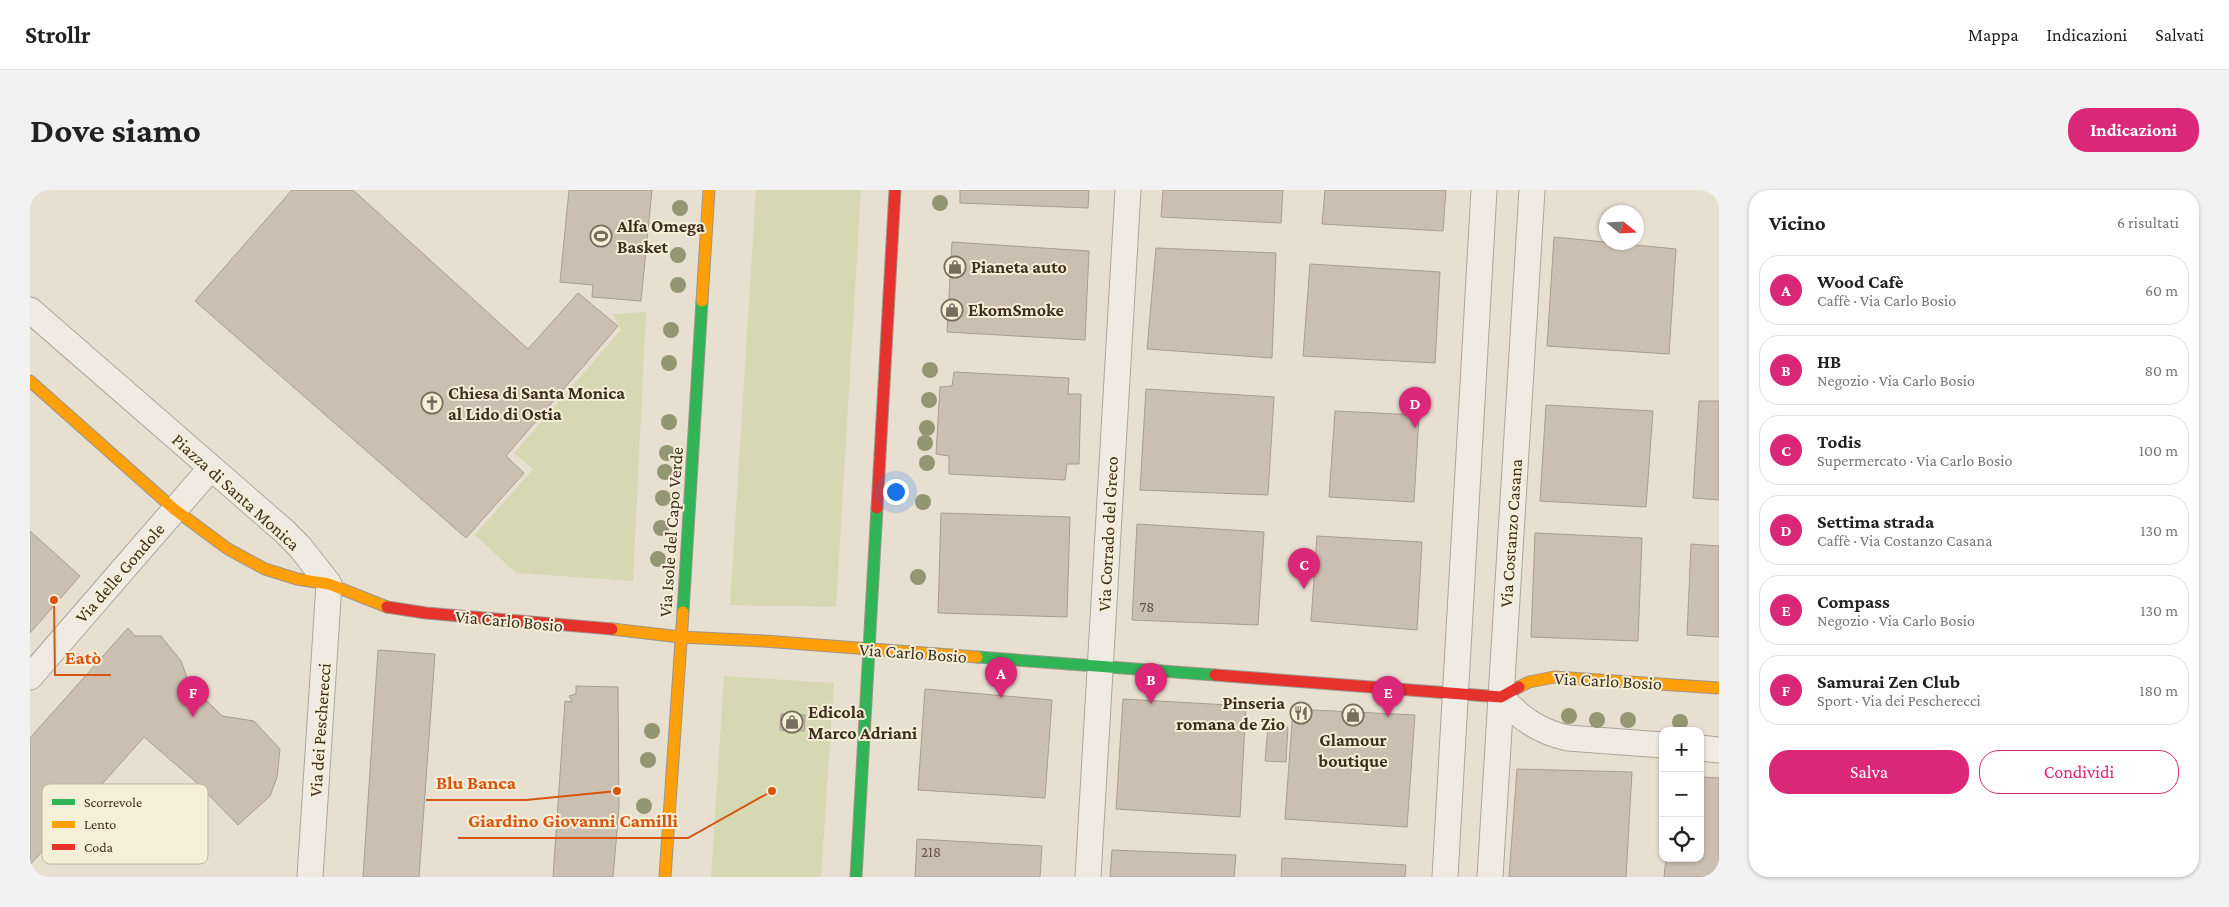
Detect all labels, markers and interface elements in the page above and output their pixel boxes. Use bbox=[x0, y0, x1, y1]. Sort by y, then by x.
text: Strollr bbox=[25, 21, 91, 48]
text: Mappa bbox=[1968, 25, 2019, 45]
text: Indicazioni bbox=[2047, 25, 2127, 45]
text: Salvati bbox=[2155, 25, 2204, 45]
button: Indicazioni bbox=[2068, 108, 2199, 152]
text: Dove siamo bbox=[30, 111, 201, 150]
north arrow bbox=[1599, 205, 1644, 250]
text: Vicino bbox=[1769, 211, 1826, 235]
text: 6 risultati bbox=[2117, 214, 2179, 231]
place label: Alfa Omega Basket bbox=[616, 216, 705, 257]
sports icon: Alfa Omega Basket bbox=[589, 224, 613, 248]
shop icon: Pianeta auto bbox=[943, 255, 967, 279]
place label: Pianeta auto bbox=[971, 257, 1067, 277]
text: Wood Cafè bbox=[1817, 271, 1904, 292]
text: A bbox=[1781, 282, 1791, 299]
text: 60 m bbox=[2145, 282, 2178, 299]
text: Caffè · Via Carlo Bosio bbox=[1817, 292, 1956, 309]
shop icon: EkomSmoke bbox=[940, 298, 964, 322]
place label: EkomSmoke bbox=[968, 300, 1064, 320]
text: HB bbox=[1817, 351, 1841, 372]
text: B bbox=[1781, 362, 1791, 379]
text: 80 m bbox=[2144, 362, 2178, 379]
text: Negozio · Via Carlo Bosio bbox=[1817, 372, 1975, 389]
place label: Chiesa di Santa Monica al Lido di Ostia bbox=[448, 383, 625, 424]
pin: D bbox=[1399, 387, 1431, 428]
church icon: Chiesa di Santa Monica al Lido di Ostia bbox=[420, 391, 444, 415]
street label: Piazza di Santa Monica bbox=[168, 429, 304, 555]
text: Todis bbox=[1817, 431, 1861, 452]
text: C bbox=[1781, 442, 1791, 459]
text: 100 m bbox=[2139, 442, 2178, 459]
street label: Via Isole del Capo Verde bbox=[655, 446, 687, 618]
text: Supermercato · Via Carlo Bosio bbox=[1817, 452, 2012, 469]
street label: Via Corrado del Greco bbox=[1094, 456, 1122, 612]
street label: Via Costanzo Casana bbox=[1496, 458, 1526, 608]
your location bbox=[883, 479, 909, 505]
text: Settima strada bbox=[1817, 511, 1934, 532]
street label: Via delle Gondole bbox=[71, 519, 169, 627]
text: D bbox=[1780, 522, 1792, 539]
text: 130 m bbox=[2140, 522, 2178, 539]
text: Caffè · Via Costanzo Casana bbox=[1817, 532, 1992, 549]
pin: C bbox=[1288, 548, 1320, 589]
text: Compass bbox=[1817, 591, 1890, 612]
house number: 78 bbox=[1140, 599, 1154, 615]
text: E bbox=[1781, 602, 1791, 619]
text: 130 m bbox=[2140, 602, 2178, 619]
street label: Via Carlo Bosio bbox=[454, 606, 564, 636]
text: Negozio · Via Carlo Bosio bbox=[1817, 612, 1975, 629]
street label: Via Carlo Bosio bbox=[858, 639, 968, 667]
callout: Eatò bbox=[55, 641, 111, 675]
text: Eatò bbox=[65, 647, 101, 668]
pin: A bbox=[985, 657, 1017, 698]
street label: Via dei Pescherecci bbox=[305, 662, 335, 798]
pin: B bbox=[1135, 663, 1167, 704]
street label: Via Carlo Bosio bbox=[1554, 668, 1663, 694]
text: Samurai Zen Club bbox=[1817, 671, 1960, 692]
pin: F bbox=[177, 676, 209, 717]
pin: E bbox=[1372, 676, 1404, 717]
text: F bbox=[1782, 682, 1790, 699]
text: 180 m bbox=[2139, 682, 2178, 699]
text: Sport · Via dei Pescherecci bbox=[1817, 692, 1981, 709]
place label: Pinseria romana de Zio bbox=[1176, 693, 1285, 734]
restaurant icon: Pinseria romana de Zio bbox=[1289, 701, 1313, 725]
place label: Edicola Marco Adriani bbox=[808, 702, 918, 743]
shop icon: Glamour boutique bbox=[1341, 703, 1365, 727]
shop icon: Edicola Marco Adriani bbox=[780, 710, 804, 734]
map controls bbox=[1659, 727, 1704, 862]
button: + bbox=[1659, 727, 1704, 772]
place label: Glamour boutique bbox=[1317, 730, 1388, 771]
button: Salva bbox=[1769, 750, 1969, 794]
button: Condividi bbox=[1979, 750, 2179, 794]
callout: Blu Banca bbox=[426, 766, 526, 800]
text: Blu Banca bbox=[436, 772, 517, 793]
button: − bbox=[1659, 772, 1704, 817]
legend bbox=[42, 784, 208, 864]
text: Scorrevole bbox=[84, 794, 142, 810]
callout: Giardino Giovanni Camilli bbox=[458, 804, 688, 838]
text: Giardino Giovanni Camilli bbox=[468, 810, 679, 831]
text: Lento bbox=[84, 816, 116, 832]
button: locate bbox=[1659, 817, 1704, 862]
text: Coda bbox=[84, 839, 114, 855]
house number: 218 bbox=[921, 844, 941, 860]

